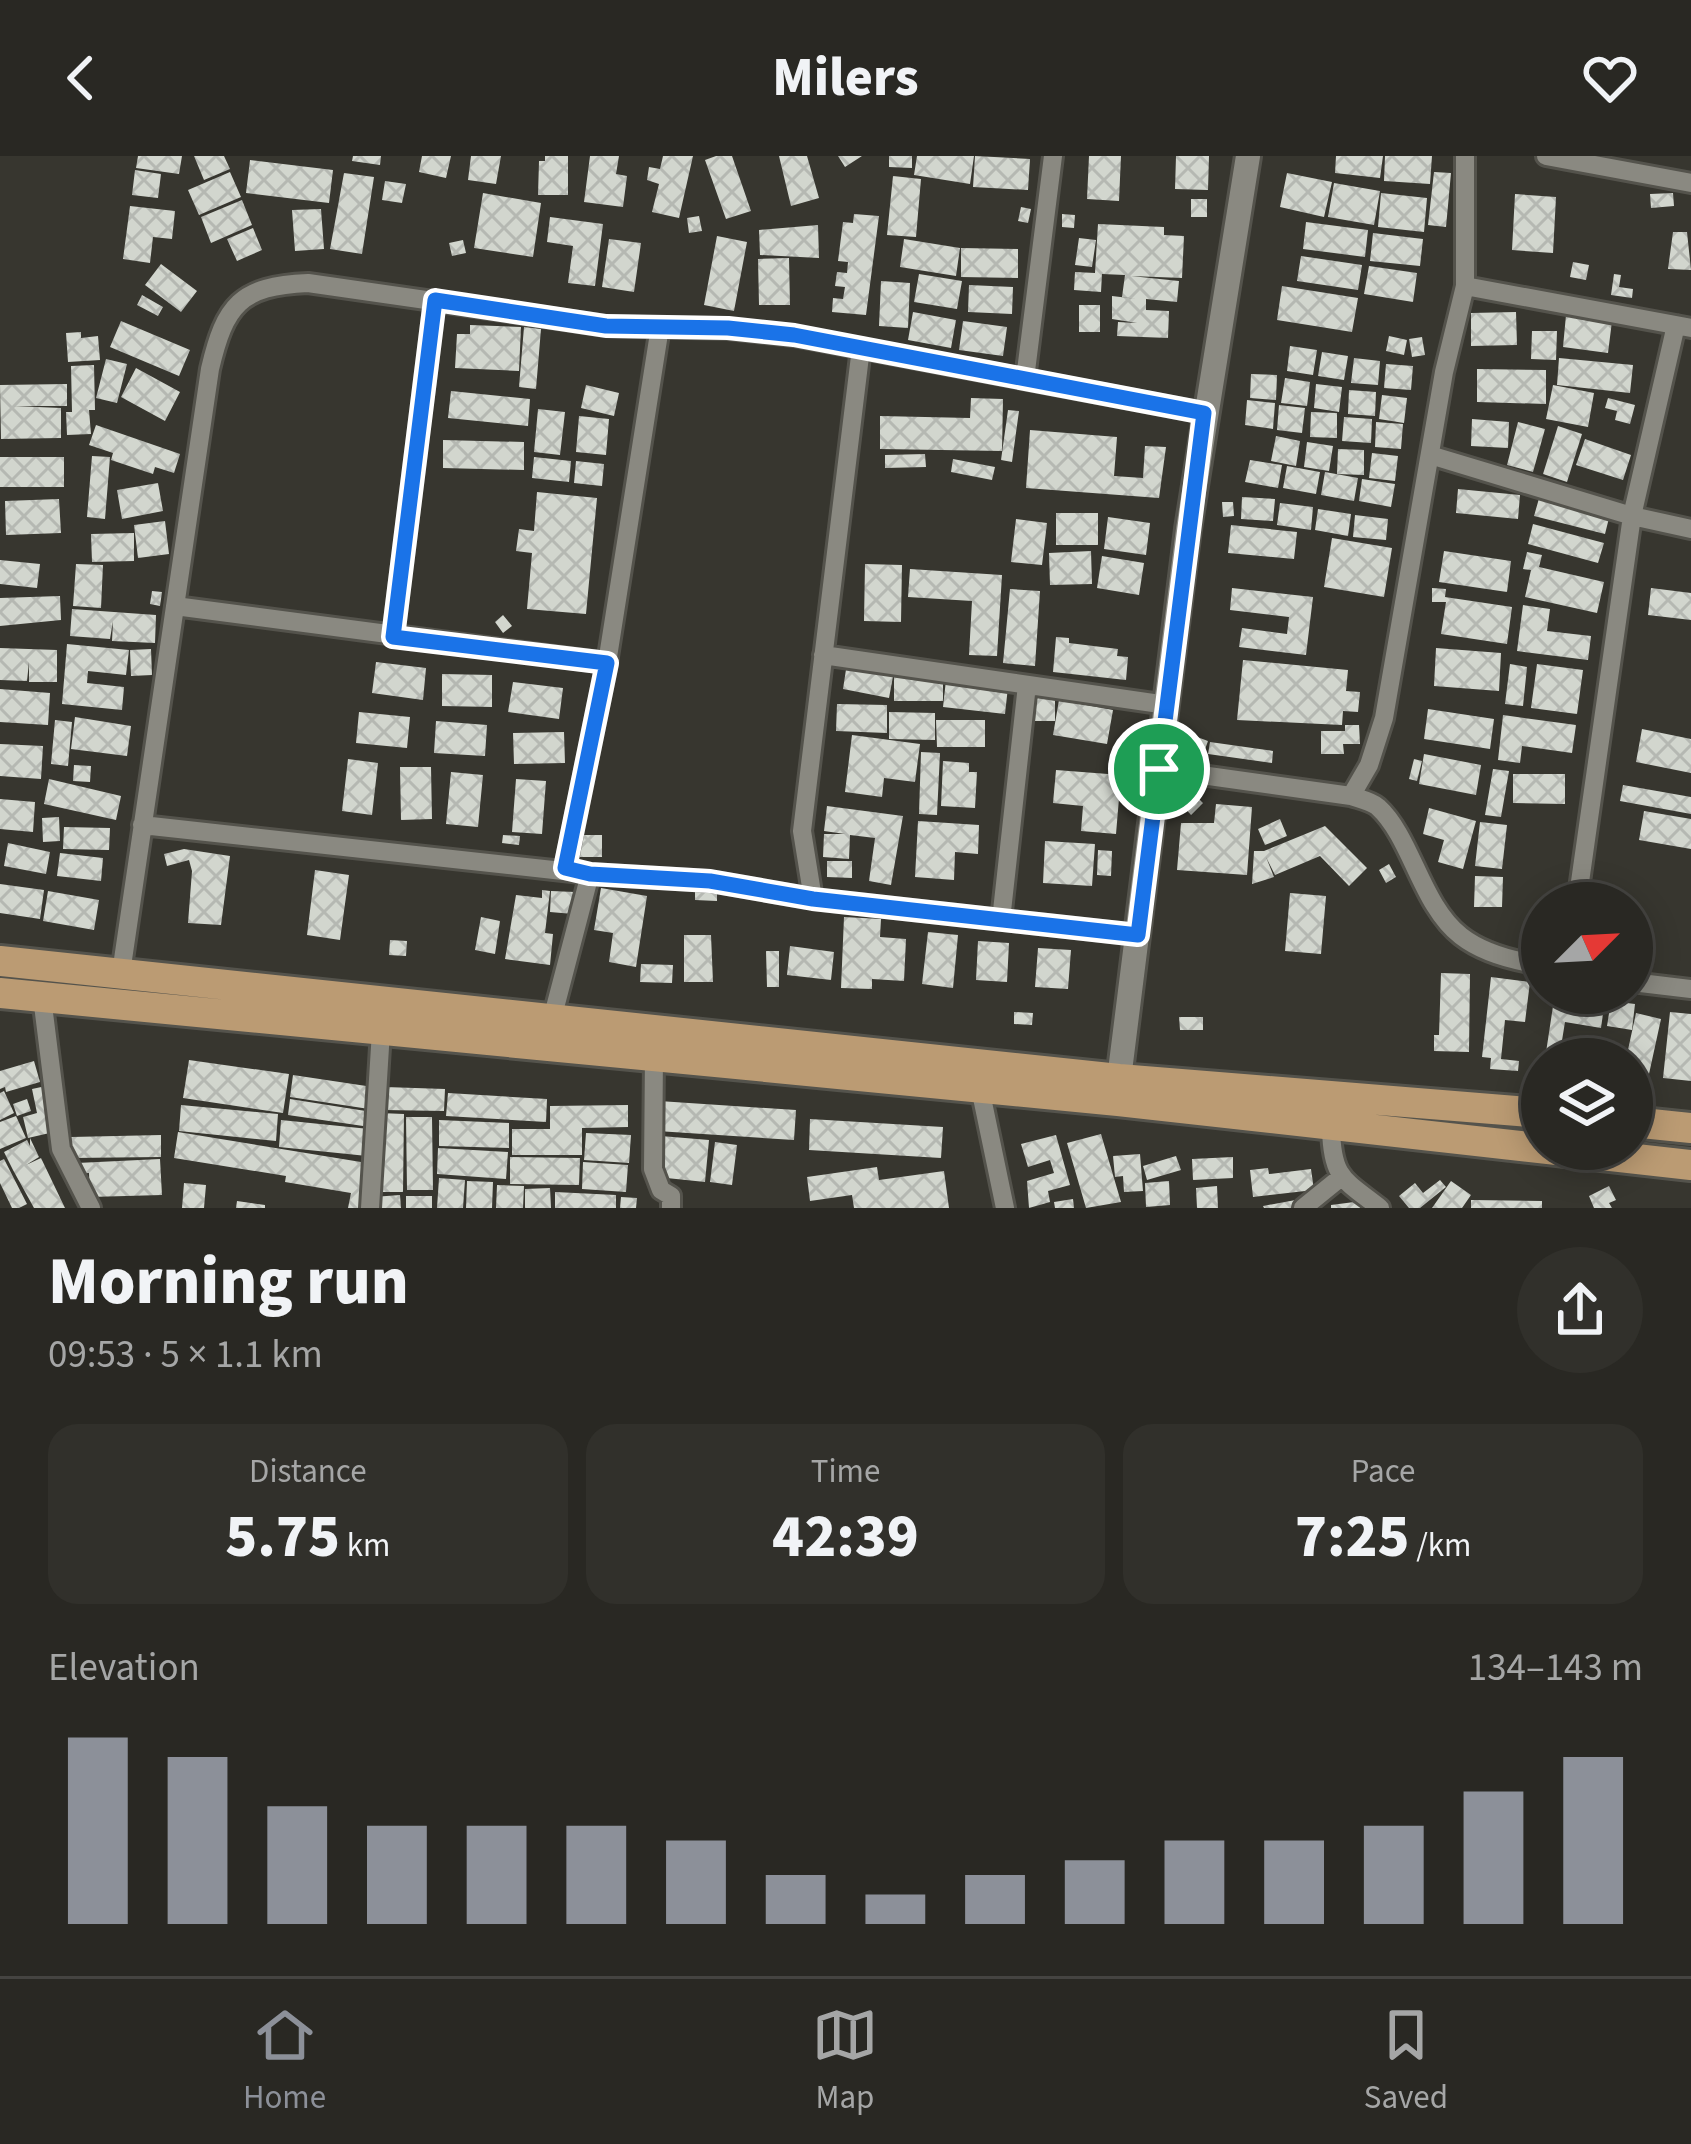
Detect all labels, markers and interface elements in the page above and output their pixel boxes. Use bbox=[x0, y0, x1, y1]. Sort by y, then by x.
text: Milers bbox=[772, 40, 919, 117]
icon: back bbox=[48, 45, 114, 111]
icon: heart bbox=[1577, 45, 1643, 111]
pin bbox=[1108, 718, 1210, 820]
icon: arrive bbox=[1126, 736, 1192, 802]
north arrow bbox=[1521, 882, 1653, 1014]
map controls bbox=[1521, 882, 1653, 1170]
button: layers bbox=[1521, 1038, 1653, 1170]
text: Morning run bbox=[48, 1235, 409, 1329]
button: share bbox=[1517, 1247, 1643, 1373]
text: 09:53 · 5 × 1.1 km bbox=[48, 1327, 323, 1383]
text: Distance bbox=[249, 1448, 367, 1495]
text: Time bbox=[811, 1448, 880, 1495]
text: Pace bbox=[1351, 1448, 1415, 1495]
text: 5.75 bbox=[225, 1495, 340, 1580]
text: 42:39 bbox=[772, 1495, 919, 1580]
text: 7:25 bbox=[1295, 1495, 1410, 1580]
text: km bbox=[340, 1522, 390, 1569]
text: /km bbox=[1410, 1522, 1471, 1569]
text: Elevation bbox=[48, 1640, 200, 1696]
text: 134–143 m bbox=[1468, 1640, 1643, 1696]
tab: Home bbox=[243, 2002, 326, 2121]
tab: Map bbox=[812, 2002, 878, 2121]
tab: Saved bbox=[1364, 2002, 1448, 2121]

